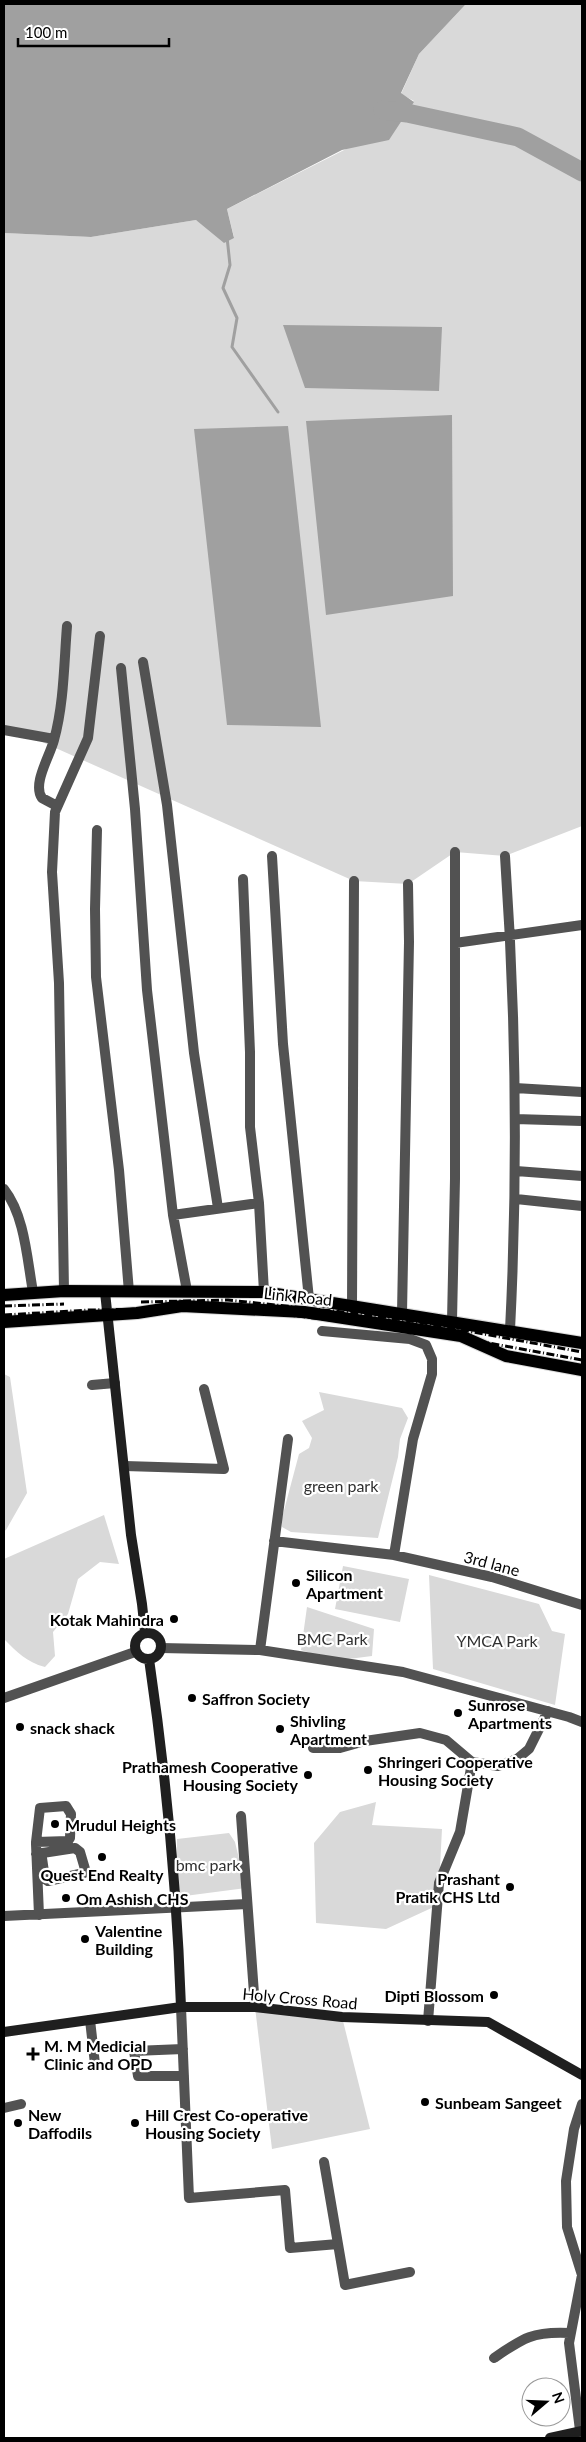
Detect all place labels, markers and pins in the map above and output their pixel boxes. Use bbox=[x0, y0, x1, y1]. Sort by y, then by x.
place label: Silicon Apartment bbox=[305, 1565, 383, 1602]
marker: Silicon Apartment bbox=[290, 1577, 302, 1589]
place label: Kotak Mahindra bbox=[50, 1610, 164, 1629]
marker: Kotak Mahindra bbox=[168, 1613, 180, 1625]
place label: Saffron Society bbox=[202, 1689, 311, 1708]
marker: Saffron Society bbox=[186, 1692, 198, 1704]
place label: Sunrose Apartments bbox=[467, 1695, 552, 1732]
marker: Sunrose Apartments bbox=[452, 1707, 464, 1719]
place label: Shivling Apartment bbox=[289, 1711, 367, 1748]
place label: snack shack bbox=[30, 1718, 115, 1737]
marker: snack shack bbox=[14, 1721, 26, 1733]
marker: Shivling Apartment bbox=[274, 1723, 286, 1735]
place label: Shringeri Cooperative Housing Society bbox=[378, 1752, 533, 1789]
place label: Prathamesh Cooperative Housing Society bbox=[122, 1757, 299, 1794]
marker: Shringeri Cooperative Housing Society bbox=[362, 1764, 374, 1776]
marker: Prathamesh Cooperative Housing Society bbox=[302, 1769, 314, 1781]
place label: Mrudul Heights bbox=[65, 1815, 176, 1834]
marker: Mrudul Heights bbox=[49, 1818, 61, 1830]
marker: Quest End Realty bbox=[96, 1851, 108, 1863]
place label: Quest End Realty bbox=[40, 1865, 164, 1884]
place label: Prashant Pratik CHS Ltd bbox=[395, 1869, 500, 1906]
marker: Prashant Pratik CHS Ltd bbox=[504, 1881, 516, 1893]
place label: Om Ashish CHS bbox=[76, 1889, 189, 1908]
marker: Om Ashish CHS bbox=[60, 1892, 72, 1904]
place label: Valentine Building bbox=[94, 1921, 163, 1958]
marker: Valentine Building bbox=[79, 1933, 91, 1945]
place label: Dipti Blossom bbox=[385, 1986, 484, 2005]
marker: Dipti Blossom bbox=[488, 1989, 500, 2001]
place label: M. M Medicial Clinic and OPD bbox=[44, 2036, 152, 2073]
marker: M. M Medicial Clinic and OPD bbox=[26, 2047, 40, 2061]
place label: Sunbeam Sangeet bbox=[435, 2093, 562, 2112]
marker: Sunbeam Sangeet bbox=[419, 2096, 431, 2108]
place label: New Daffodils bbox=[28, 2105, 92, 2142]
place label: Hill Crest Co-operative Housing Society bbox=[145, 2105, 309, 2142]
marker: New Daffodils bbox=[12, 2117, 24, 2129]
marker: Hill Crest Co-operative Housing Society bbox=[129, 2117, 141, 2129]

